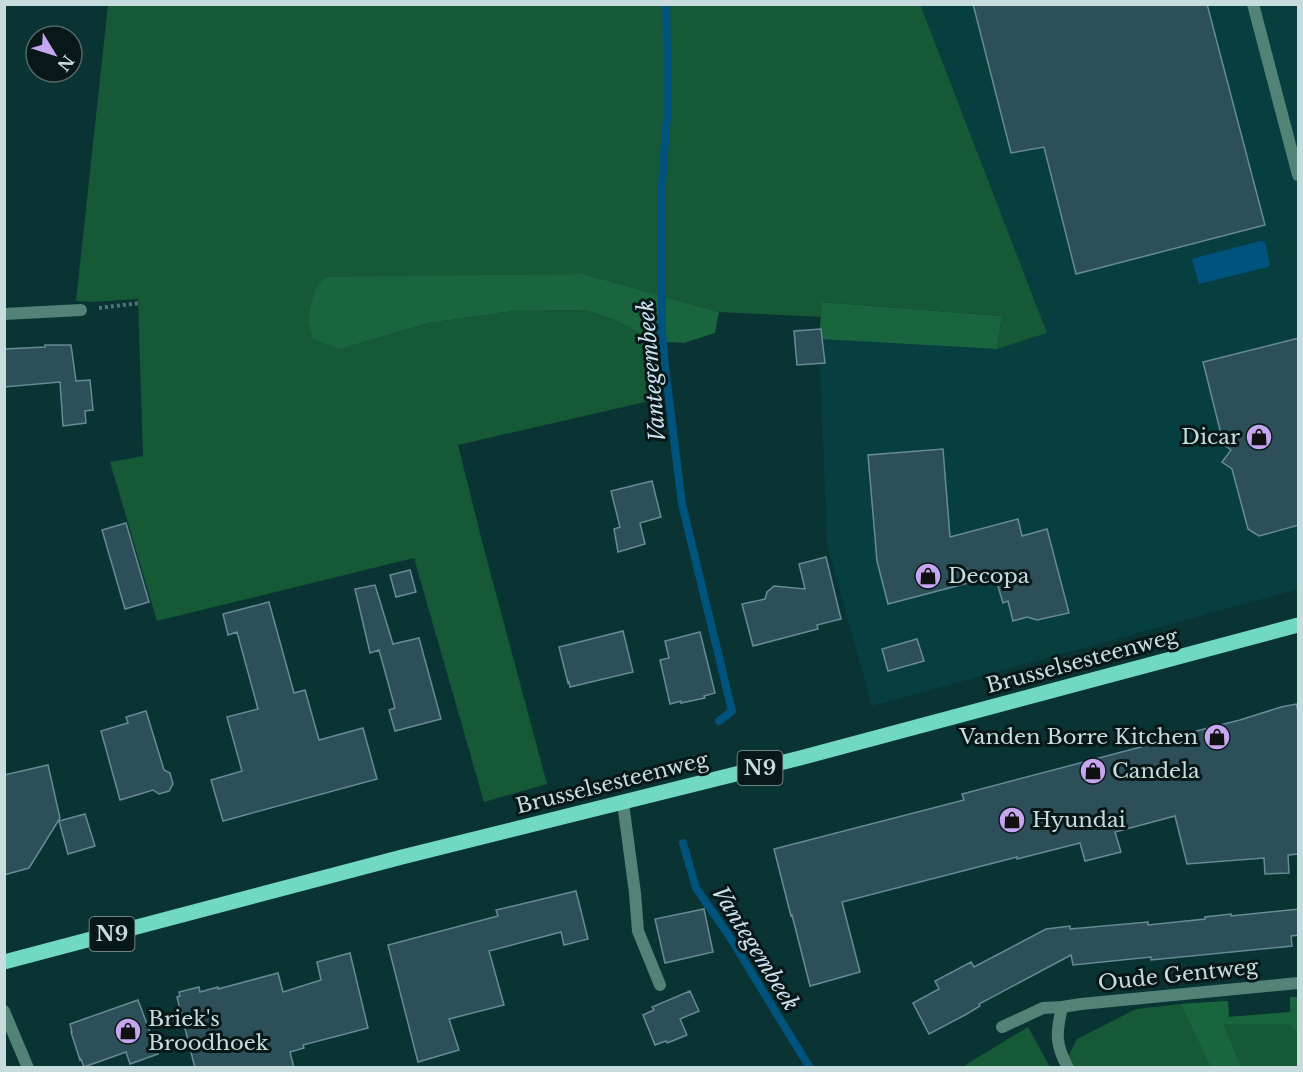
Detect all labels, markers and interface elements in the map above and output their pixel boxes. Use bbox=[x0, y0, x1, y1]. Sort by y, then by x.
north arrow bbox=[24, 24, 84, 84]
text: N bbox=[53, 51, 78, 75]
water label: Vantegembeek bbox=[632, 299, 671, 443]
shop icon: Dicar bbox=[1244, 422, 1274, 452]
place label: Dicar bbox=[1181, 424, 1240, 450]
shop icon: Decopa bbox=[913, 561, 943, 591]
place label: Decopa bbox=[948, 563, 1030, 589]
street label: Brusselsesteenweg bbox=[983, 623, 1181, 699]
shop icon: Vanden Borre Kitchen bbox=[1202, 722, 1232, 752]
place label: Vanden Borre Kitchen bbox=[958, 724, 1198, 750]
street label: Brusselsesteenweg bbox=[513, 746, 711, 819]
road number: N9 bbox=[738, 751, 783, 785]
shop icon: Candela bbox=[1078, 756, 1108, 786]
place label: Candela bbox=[1112, 758, 1200, 784]
shop icon: Hyundai bbox=[997, 805, 1027, 835]
place label: Hyundai bbox=[1032, 807, 1126, 833]
water label: Vantegembeek bbox=[706, 881, 805, 1016]
road number: N9 bbox=[90, 917, 134, 951]
street label: Oude Gentweg bbox=[1097, 954, 1260, 996]
place label: Briek's Broodhoek bbox=[148, 1006, 269, 1056]
shop icon: Briek's Broodhoek bbox=[113, 1016, 143, 1046]

